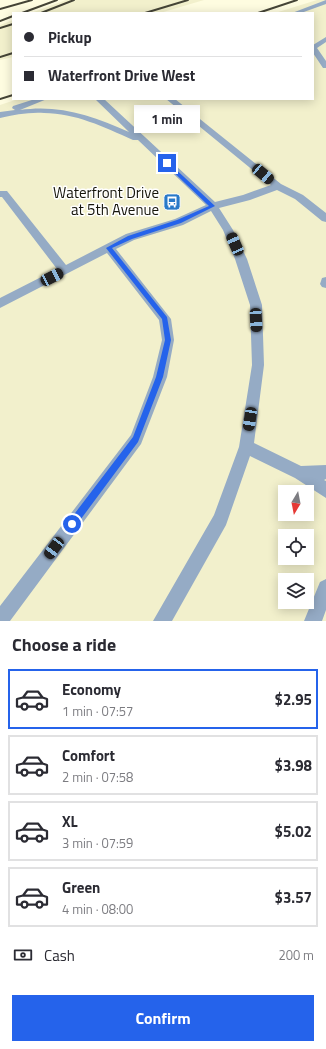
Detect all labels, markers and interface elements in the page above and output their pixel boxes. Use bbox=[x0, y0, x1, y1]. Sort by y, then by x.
text: Pickup bbox=[48, 26, 92, 49]
text: Waterfront Drive West bbox=[48, 64, 195, 87]
callout: 1 min bbox=[134, 105, 200, 133]
text: 1 min bbox=[151, 109, 183, 129]
route end bbox=[158, 154, 176, 172]
car bbox=[250, 162, 276, 186]
place label: Waterfront Drive at 5th Avenue bbox=[53, 181, 159, 221]
bus stop icon: Waterfront Drive at 5th Avenue bbox=[162, 192, 182, 212]
car bbox=[225, 231, 245, 257]
car bbox=[39, 266, 65, 288]
car bbox=[249, 308, 263, 332]
car bbox=[242, 406, 258, 432]
north arrow bbox=[278, 485, 314, 521]
map controls bbox=[278, 485, 314, 609]
route start bbox=[63, 515, 81, 533]
button: locate bbox=[278, 529, 314, 565]
car bbox=[42, 535, 66, 561]
button: layers bbox=[278, 573, 314, 609]
text: Choose a ride bbox=[12, 631, 116, 658]
text: Economy bbox=[62, 678, 121, 701]
icon: car bbox=[14, 681, 50, 717]
text: $2.95 bbox=[275, 688, 312, 711]
text: 1 min · 07:57 bbox=[62, 701, 133, 721]
text: Comfort bbox=[62, 744, 115, 767]
icon: car bbox=[14, 747, 50, 783]
text: $3.98 bbox=[275, 754, 312, 777]
text: 2 min · 07:58 bbox=[62, 767, 133, 787]
text: XL bbox=[62, 810, 78, 833]
icon: car bbox=[14, 813, 50, 849]
text: $5.02 bbox=[275, 820, 312, 843]
text: 3 min · 07:59 bbox=[62, 833, 133, 853]
text: Green bbox=[62, 876, 100, 899]
icon: car bbox=[14, 879, 50, 915]
text: $3.57 bbox=[275, 886, 312, 909]
text: 4 min · 08:00 bbox=[62, 899, 133, 919]
icon: cash bbox=[12, 944, 34, 966]
text: Cash bbox=[44, 944, 75, 967]
text: 200 m bbox=[278, 945, 314, 965]
button: Confirm bbox=[12, 995, 314, 1041]

